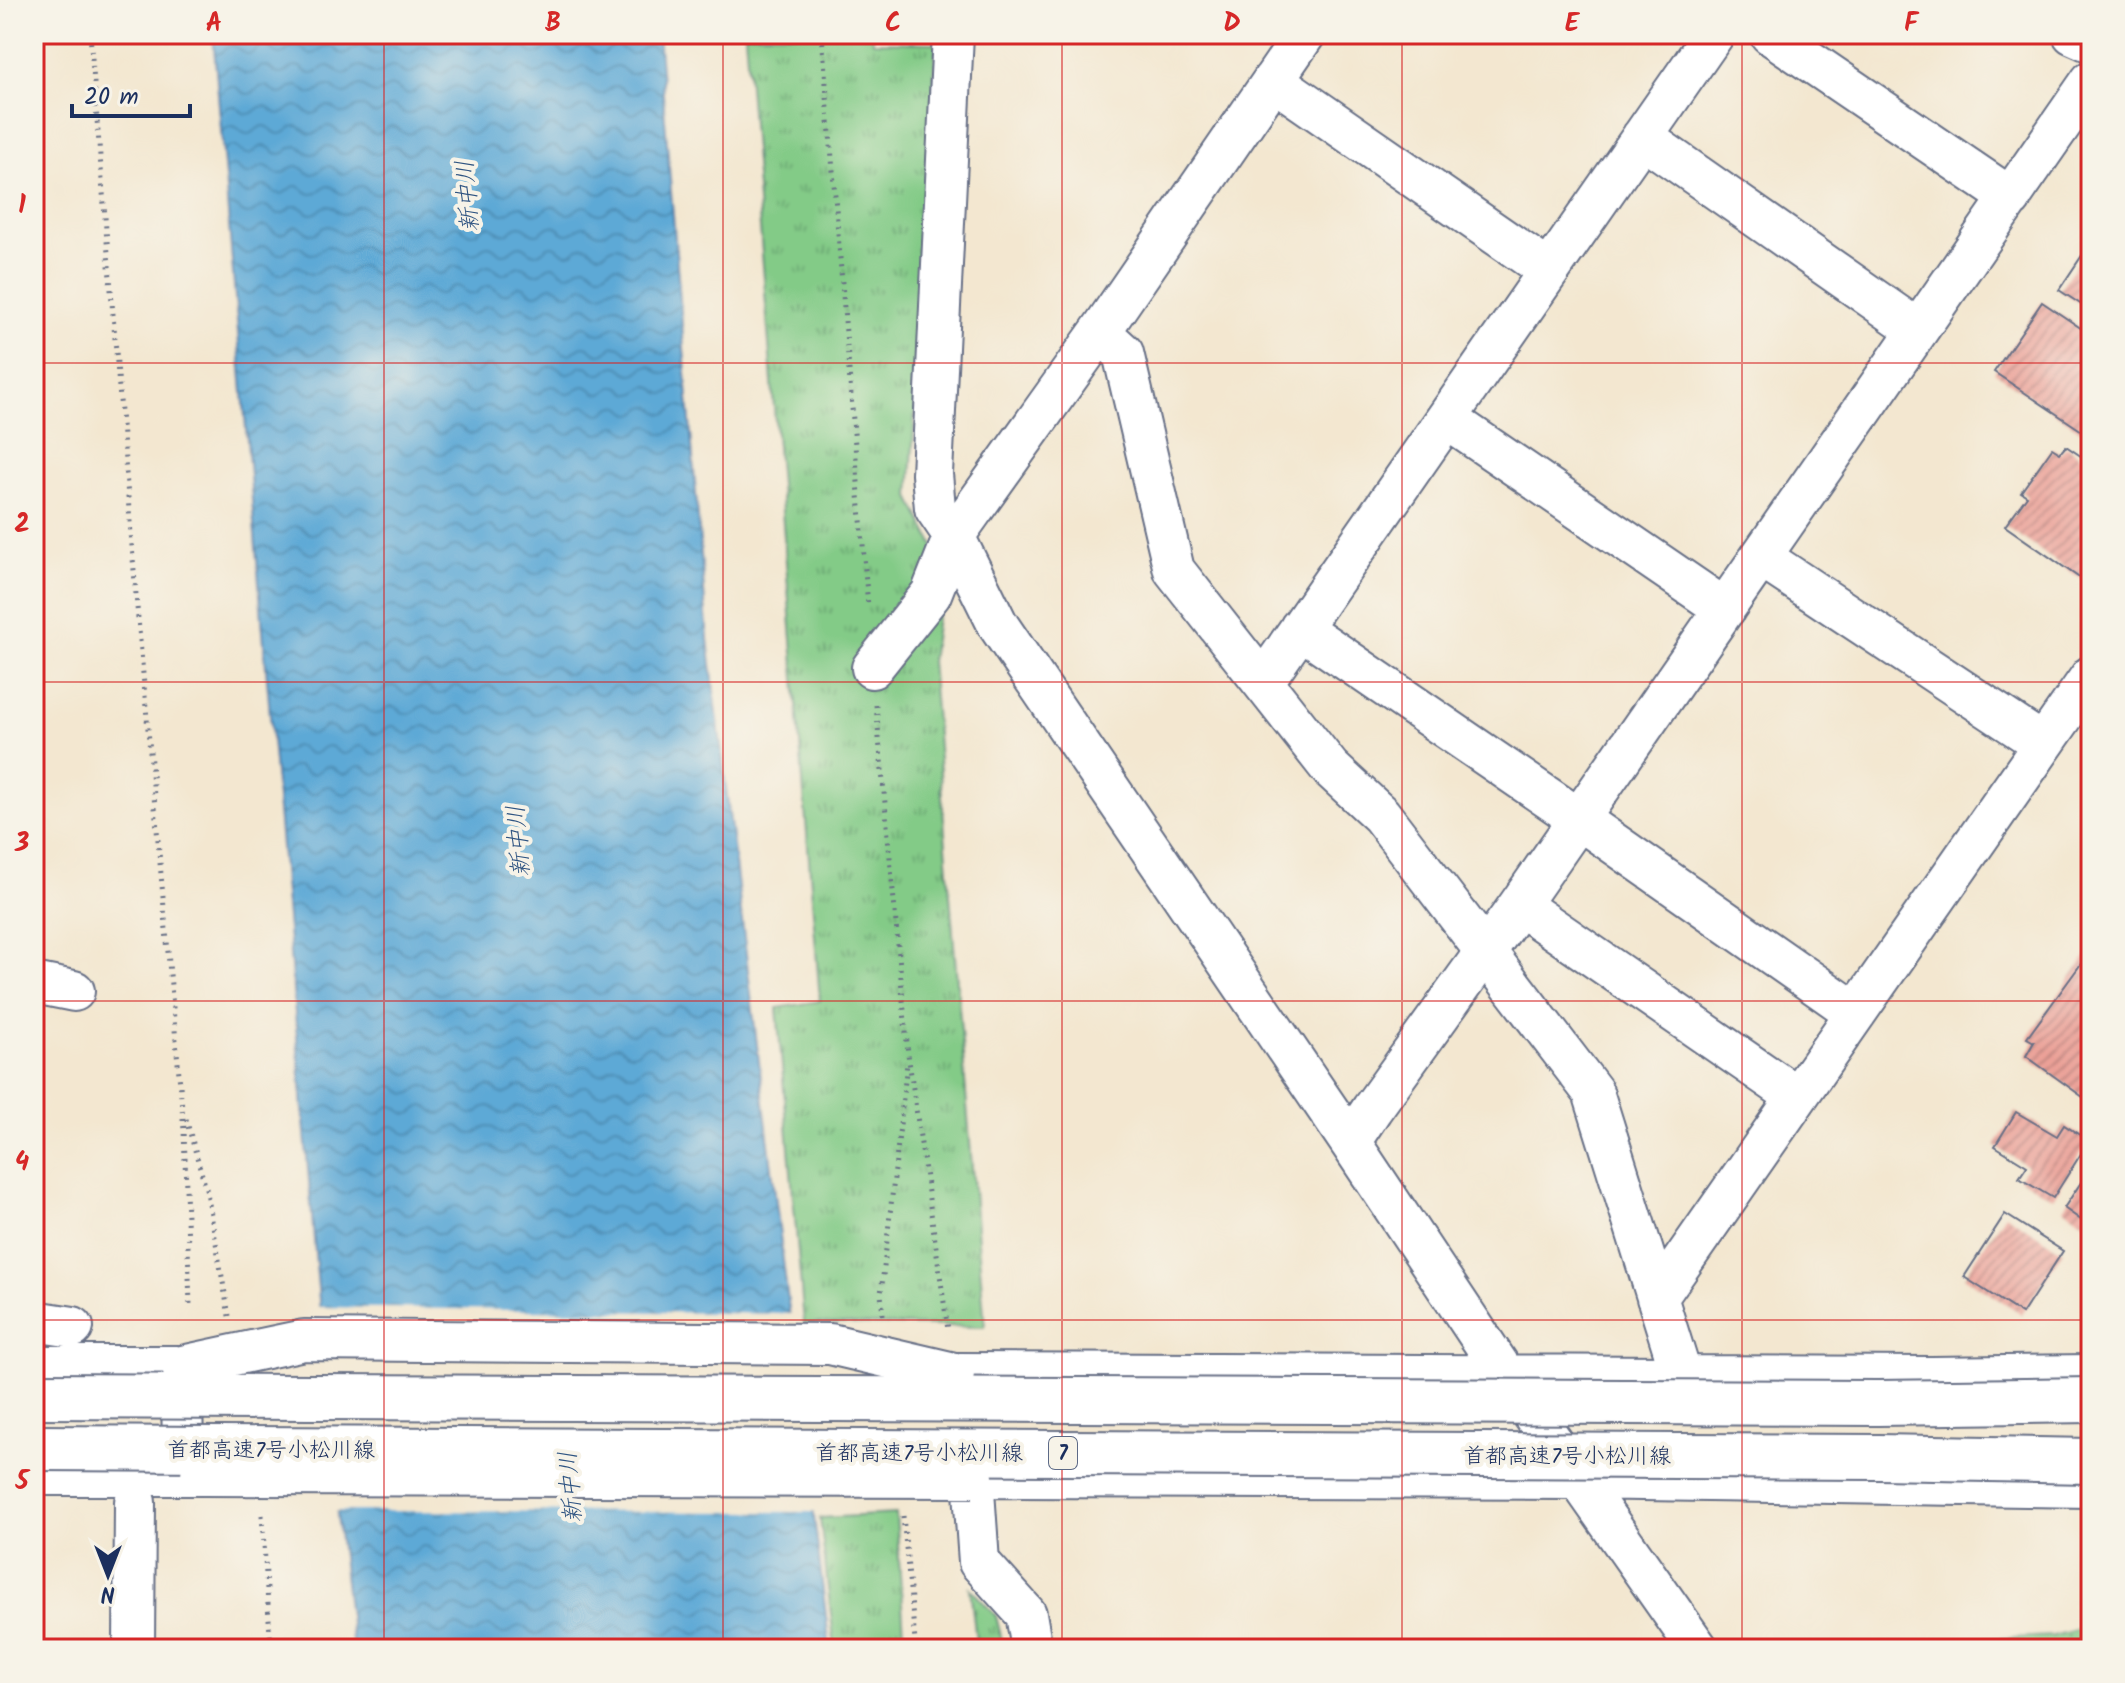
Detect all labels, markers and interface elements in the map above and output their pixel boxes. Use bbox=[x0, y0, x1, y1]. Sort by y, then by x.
text: A bbox=[206, 3, 222, 45]
text: B bbox=[545, 3, 561, 45]
text: C bbox=[885, 3, 901, 45]
text: D bbox=[1223, 3, 1241, 45]
text: E bbox=[1565, 3, 1581, 45]
text: F bbox=[1904, 3, 1920, 45]
scale bar bbox=[72, 68, 190, 118]
text: 20 m bbox=[84, 78, 139, 117]
water label: 新中川 bbox=[446, 158, 491, 233]
text: 1 bbox=[18, 185, 26, 227]
text: 2 bbox=[14, 504, 30, 546]
water label: 新中川 bbox=[497, 803, 542, 878]
text: 3 bbox=[14, 823, 29, 865]
text: 4 bbox=[15, 1142, 29, 1184]
street label: 首都高速7号小松川線 bbox=[167, 1434, 375, 1469]
street label: 首都高速7号小松川線 bbox=[815, 1437, 1023, 1472]
road number: 7 bbox=[1049, 1437, 1077, 1469]
street label: 首都高速7号小松川線 bbox=[1463, 1440, 1671, 1475]
water label: 新中川 bbox=[549, 1449, 594, 1524]
text: 5 bbox=[14, 1461, 30, 1503]
north arrow bbox=[68, 1535, 148, 1615]
text: N bbox=[101, 1575, 115, 1610]

